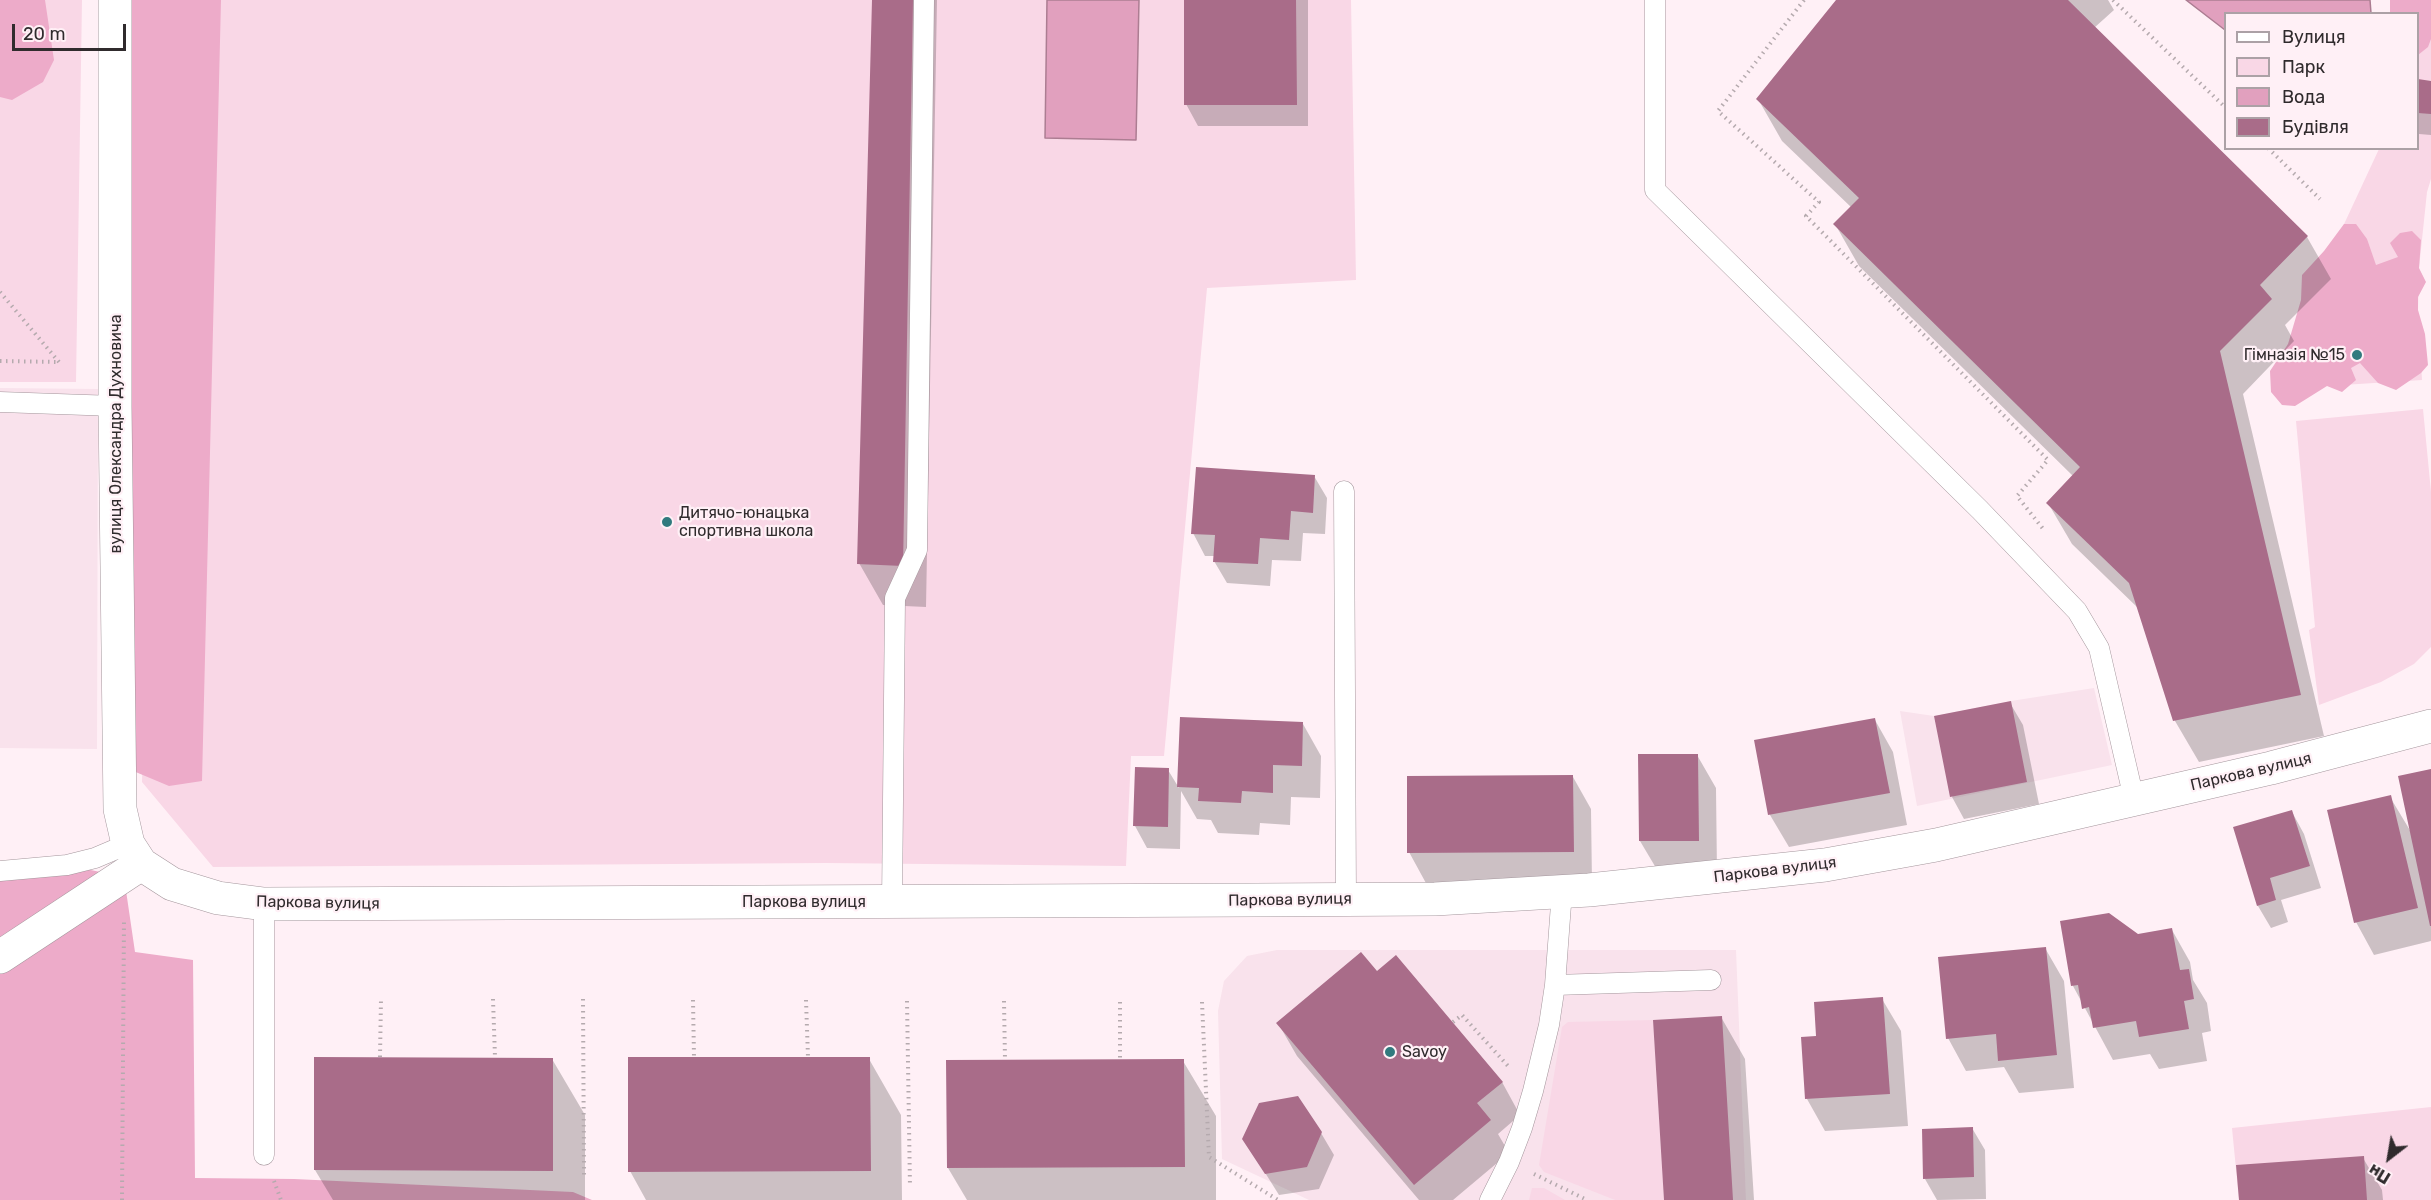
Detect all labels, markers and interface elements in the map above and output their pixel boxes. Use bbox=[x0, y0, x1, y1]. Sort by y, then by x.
scale bar bbox=[15, 12, 129, 50]
legend bbox=[2224, 12, 2419, 150]
text: 20 m bbox=[23, 23, 65, 45]
text: Вулиця bbox=[2282, 26, 2346, 48]
text: Парк bbox=[2282, 56, 2325, 78]
text: Вода bbox=[2282, 86, 2325, 108]
text: Будівля bbox=[2282, 116, 2349, 138]
street label: вулиця Олександра Духновича bbox=[106, 314, 126, 554]
place label: Гімназія №15 bbox=[2244, 345, 2345, 365]
marker: Гімназія №15 bbox=[2350, 348, 2364, 362]
place label: Дитячо-юнацька спортивна школа bbox=[679, 503, 813, 541]
marker: Дитячо-юнацька спортивна школа bbox=[660, 515, 674, 529]
street label: Паркова вулиця bbox=[2189, 749, 2313, 795]
street label: Паркова вулиця bbox=[1712, 853, 1838, 887]
street label: Паркова вулиця bbox=[1228, 889, 1352, 911]
street label: Паркова вулиця bbox=[256, 892, 380, 914]
street label: Паркова вулиця bbox=[742, 892, 866, 912]
place label: Savoy bbox=[1402, 1042, 1447, 1062]
marker: Savoy bbox=[1383, 1045, 1397, 1059]
north arrow bbox=[2359, 1128, 2419, 1188]
text: Пн bbox=[2365, 1160, 2394, 1188]

